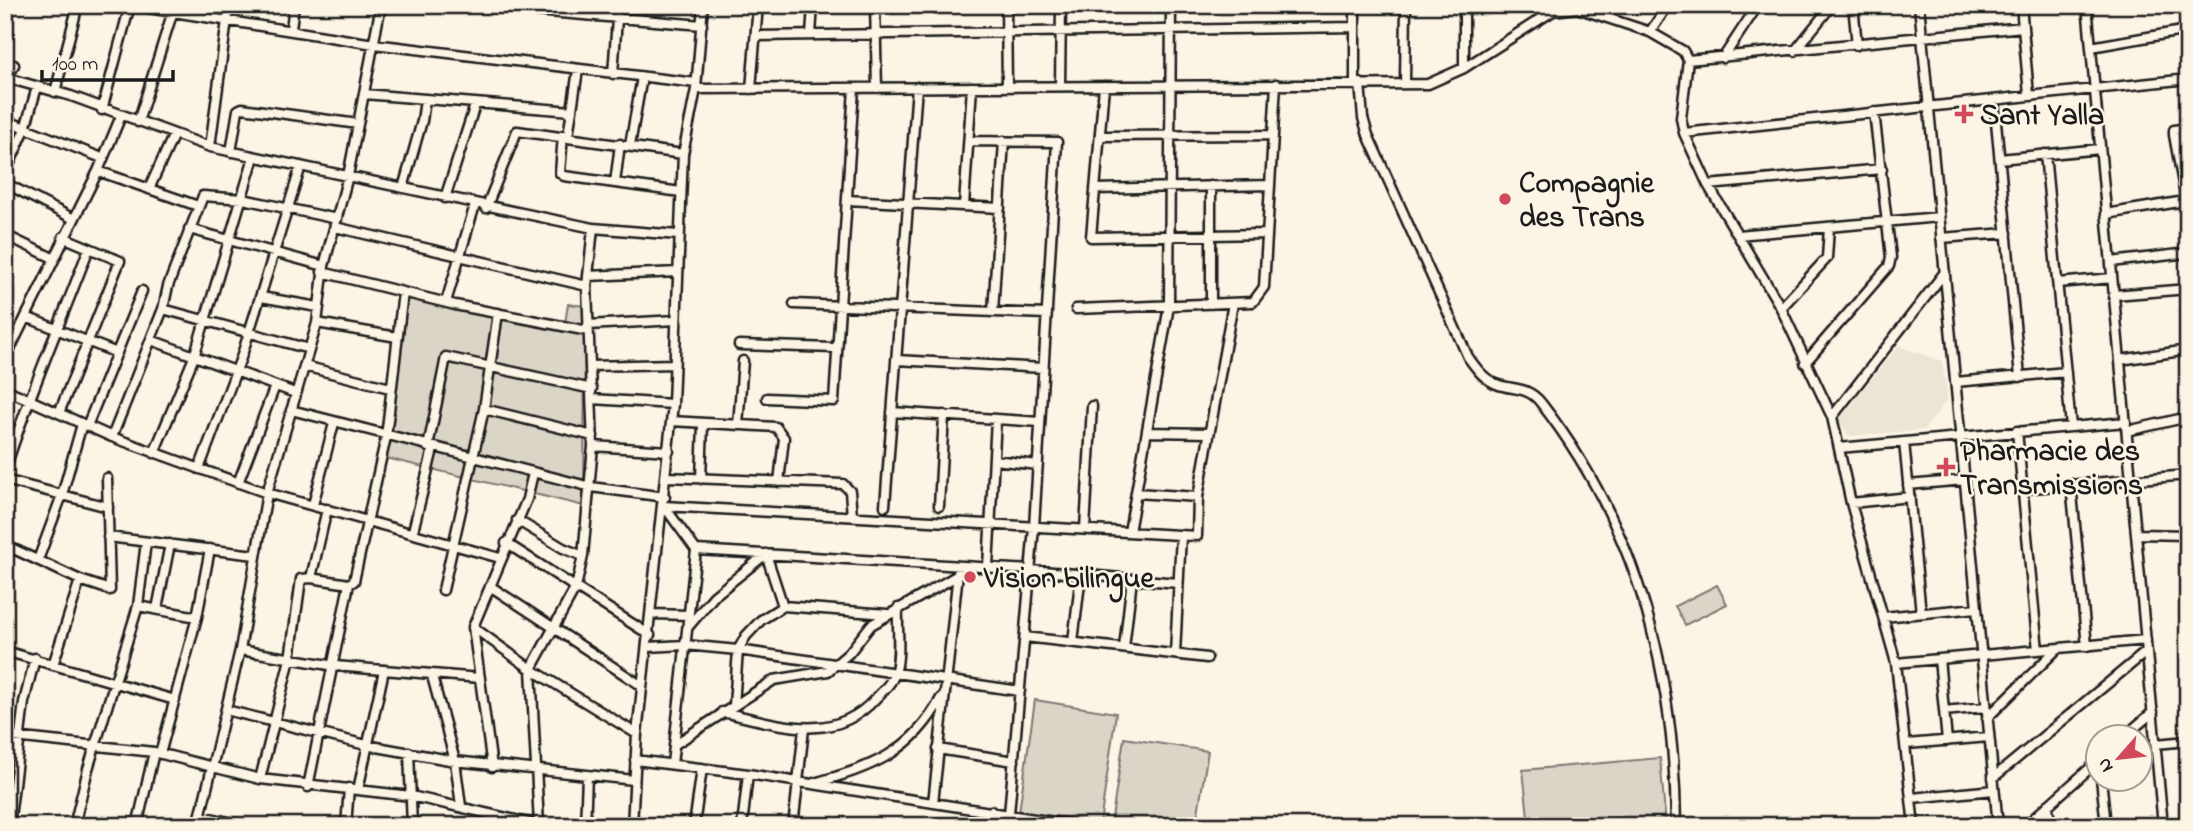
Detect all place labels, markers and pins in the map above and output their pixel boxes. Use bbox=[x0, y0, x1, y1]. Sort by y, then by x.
place label: Sant Yalla bbox=[1980, 95, 2104, 139]
marker: Sant Yalla bbox=[1954, 104, 1974, 124]
place label: Compagnie des Trans bbox=[1519, 163, 1656, 241]
marker: Compagnie des Trans bbox=[1497, 191, 1513, 207]
place label: Pharmacie des Transmissions bbox=[1960, 431, 2143, 509]
marker: Pharmacie des Transmissions bbox=[1938, 459, 1954, 475]
place label: Vision bilingue bbox=[983, 558, 1156, 603]
marker: Vision bilingue bbox=[962, 569, 978, 585]

